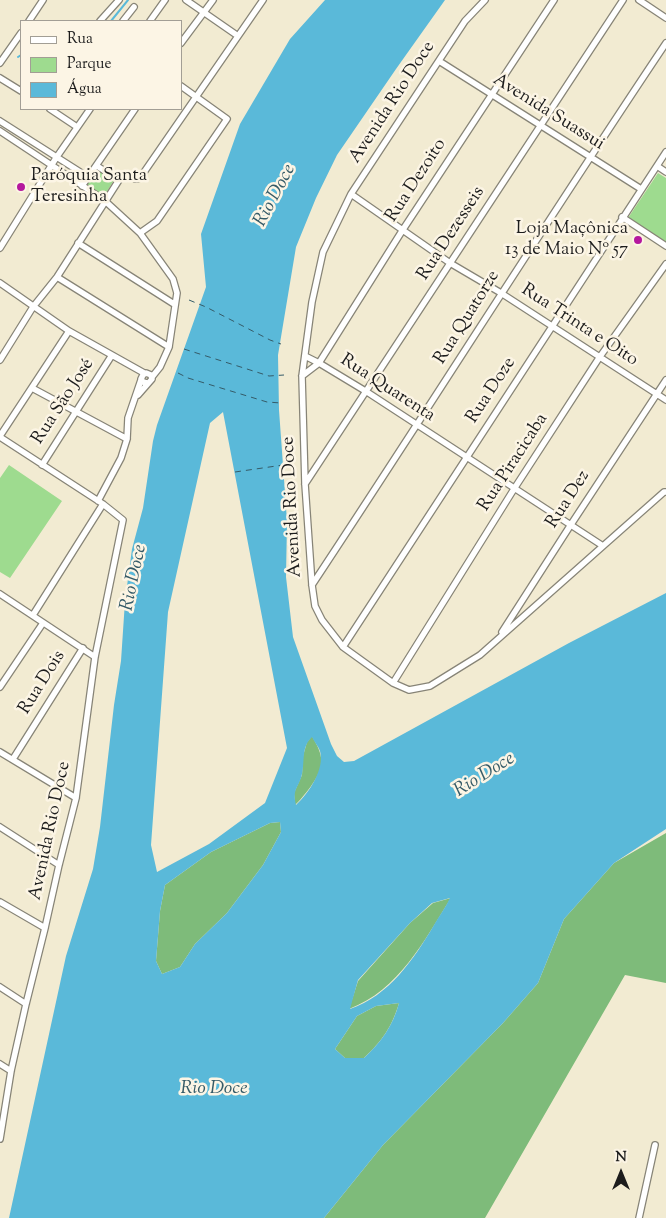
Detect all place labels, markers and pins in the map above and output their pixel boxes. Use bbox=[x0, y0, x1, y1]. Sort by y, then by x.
place label: Paróquia Santa Teresinha bbox=[31, 166, 147, 208]
marker: Paróquia Santa Teresinha bbox=[15, 181, 27, 193]
place label: Loja Maçônica 13 de Maio Nº 57 bbox=[505, 219, 628, 262]
marker: Loja Maçônica 13 de Maio Nº 57 bbox=[632, 234, 644, 246]

